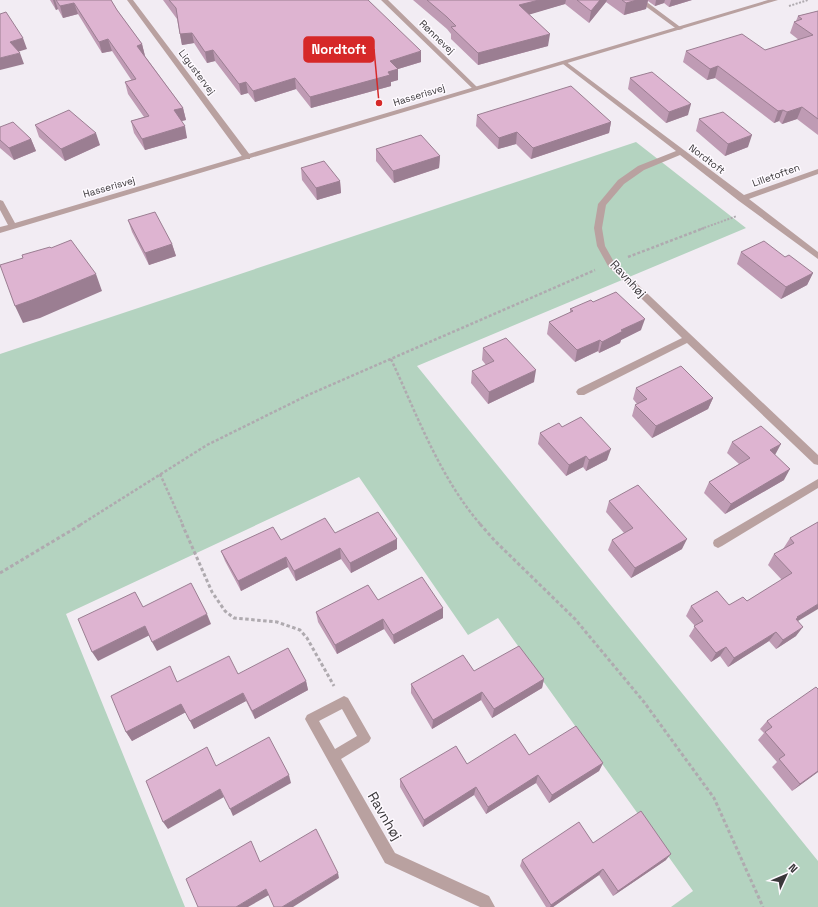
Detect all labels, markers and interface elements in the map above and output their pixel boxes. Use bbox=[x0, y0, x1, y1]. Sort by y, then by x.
street label: Rønnevej bbox=[417, 17, 457, 57]
callout: Nordtoft bbox=[304, 37, 374, 62]
text: Nordtoft bbox=[312, 41, 366, 58]
street label: Ligustervej bbox=[176, 47, 218, 97]
street label: Hasserisvej bbox=[391, 81, 447, 109]
street label: Nordtoft bbox=[686, 141, 728, 177]
street label: Lilletoften bbox=[750, 160, 802, 190]
street label: Hasserisvej bbox=[81, 173, 137, 201]
street label: Ravnhøj bbox=[607, 257, 649, 301]
street label: Ravnhøj bbox=[364, 788, 406, 844]
north arrow bbox=[766, 855, 806, 895]
text: N bbox=[786, 861, 801, 876]

